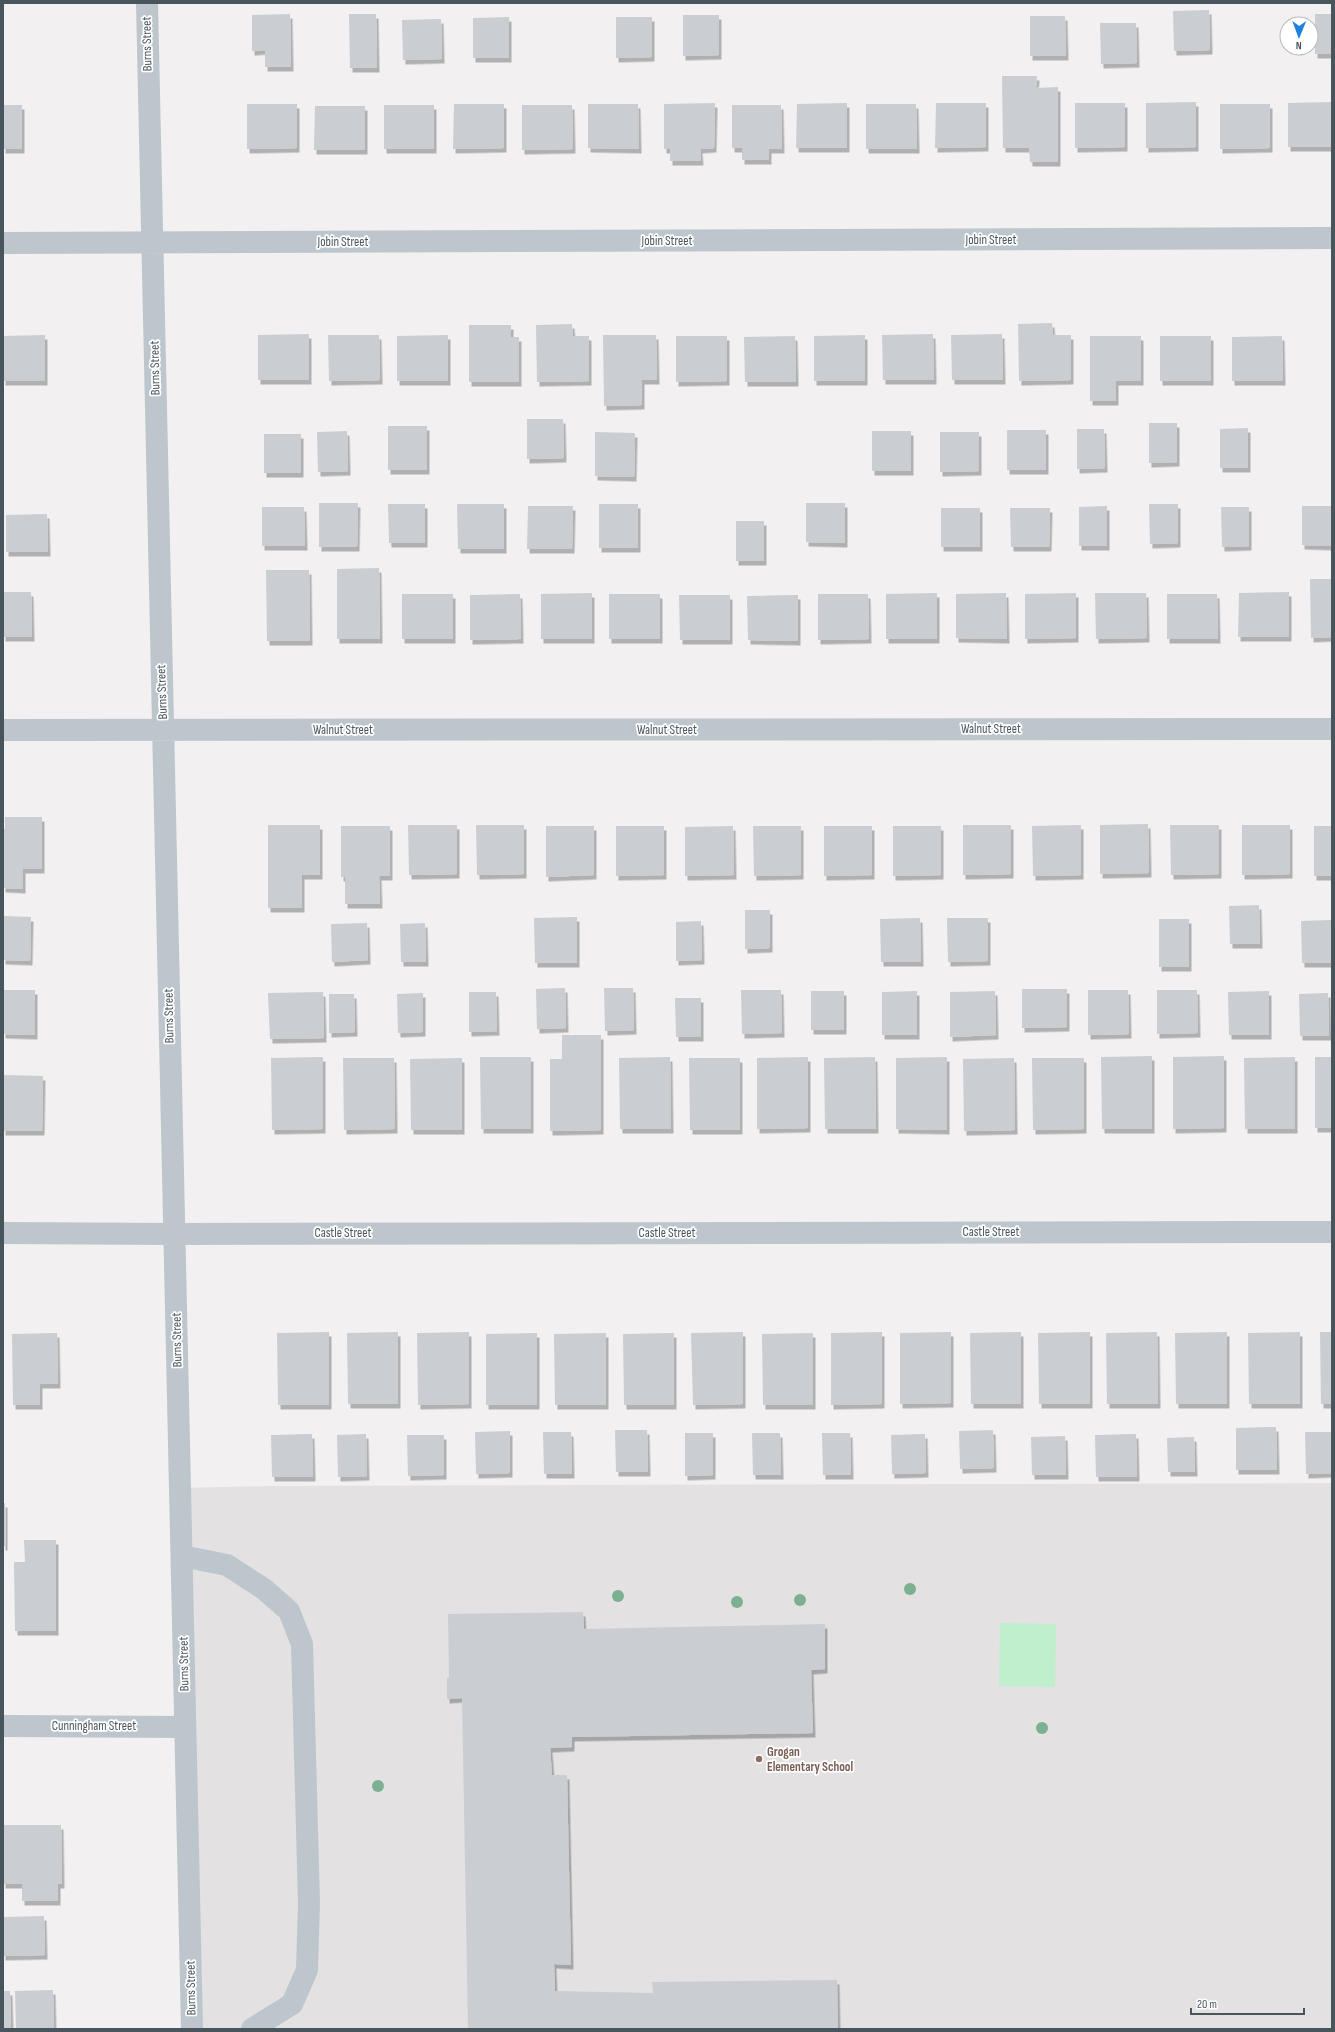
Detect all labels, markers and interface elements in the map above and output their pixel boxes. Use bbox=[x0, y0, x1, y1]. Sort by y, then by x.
street label: Burns Street bbox=[139, 16, 155, 71]
north arrow bbox=[1279, 16, 1319, 56]
text: N bbox=[1296, 39, 1302, 52]
street label: Jobin Street bbox=[965, 232, 1017, 248]
street label: Jobin Street bbox=[641, 233, 693, 249]
street label: Jobin Street bbox=[317, 234, 369, 250]
street label: Burns Street bbox=[147, 340, 163, 395]
street label: Burns Street bbox=[153, 664, 171, 720]
street label: Walnut Street bbox=[961, 721, 1021, 737]
street label: Walnut Street bbox=[313, 722, 373, 738]
street label: Walnut Street bbox=[637, 722, 697, 738]
street label: Burns Street bbox=[161, 988, 177, 1043]
street label: Castle Street bbox=[963, 1224, 1019, 1240]
street label: Castle Street bbox=[315, 1225, 371, 1241]
street label: Castle Street bbox=[639, 1225, 695, 1241]
street label: Burns Street bbox=[169, 1312, 185, 1367]
street label: Burns Street bbox=[176, 1636, 192, 1691]
street label: Cunningham Street bbox=[52, 1718, 136, 1734]
place label: Grogan Elementary School bbox=[767, 1744, 854, 1775]
marker: Grogan Elementary School bbox=[754, 1754, 764, 1764]
street label: Burns Street bbox=[183, 1960, 199, 2015]
scale bar bbox=[1191, 1990, 1304, 2016]
text: 20 m bbox=[1197, 1997, 1217, 2012]

